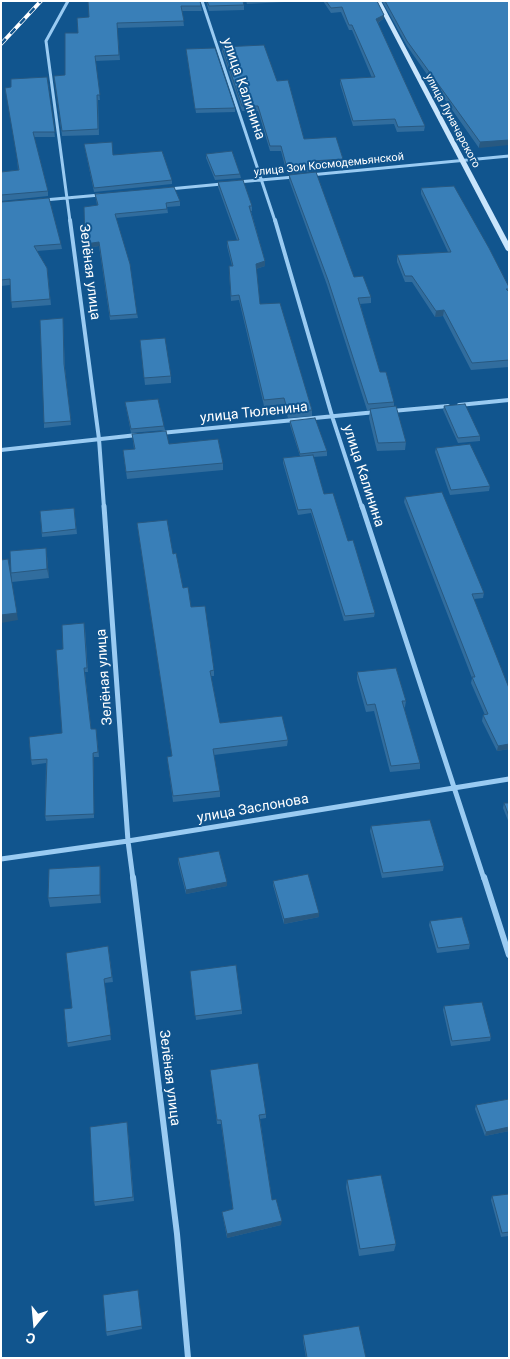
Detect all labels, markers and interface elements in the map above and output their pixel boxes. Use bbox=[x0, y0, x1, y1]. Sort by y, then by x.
street label: улица Калинина bbox=[218, 36, 268, 142]
street label: улица Луначарского bbox=[422, 72, 482, 170]
street label: улица Зои Космодемьянской bbox=[253, 151, 405, 179]
street label: Зелёная улица bbox=[75, 223, 103, 321]
street label: улица Тюленина bbox=[199, 399, 309, 427]
street label: улица Калинина bbox=[339, 423, 387, 529]
street label: Зелёная улица bbox=[93, 628, 117, 726]
street label: улица Заслонова bbox=[196, 791, 310, 827]
street label: Зелёная улица bbox=[155, 1029, 183, 1127]
north arrow bbox=[10, 1299, 60, 1349]
text: С bbox=[24, 1329, 37, 1347]

